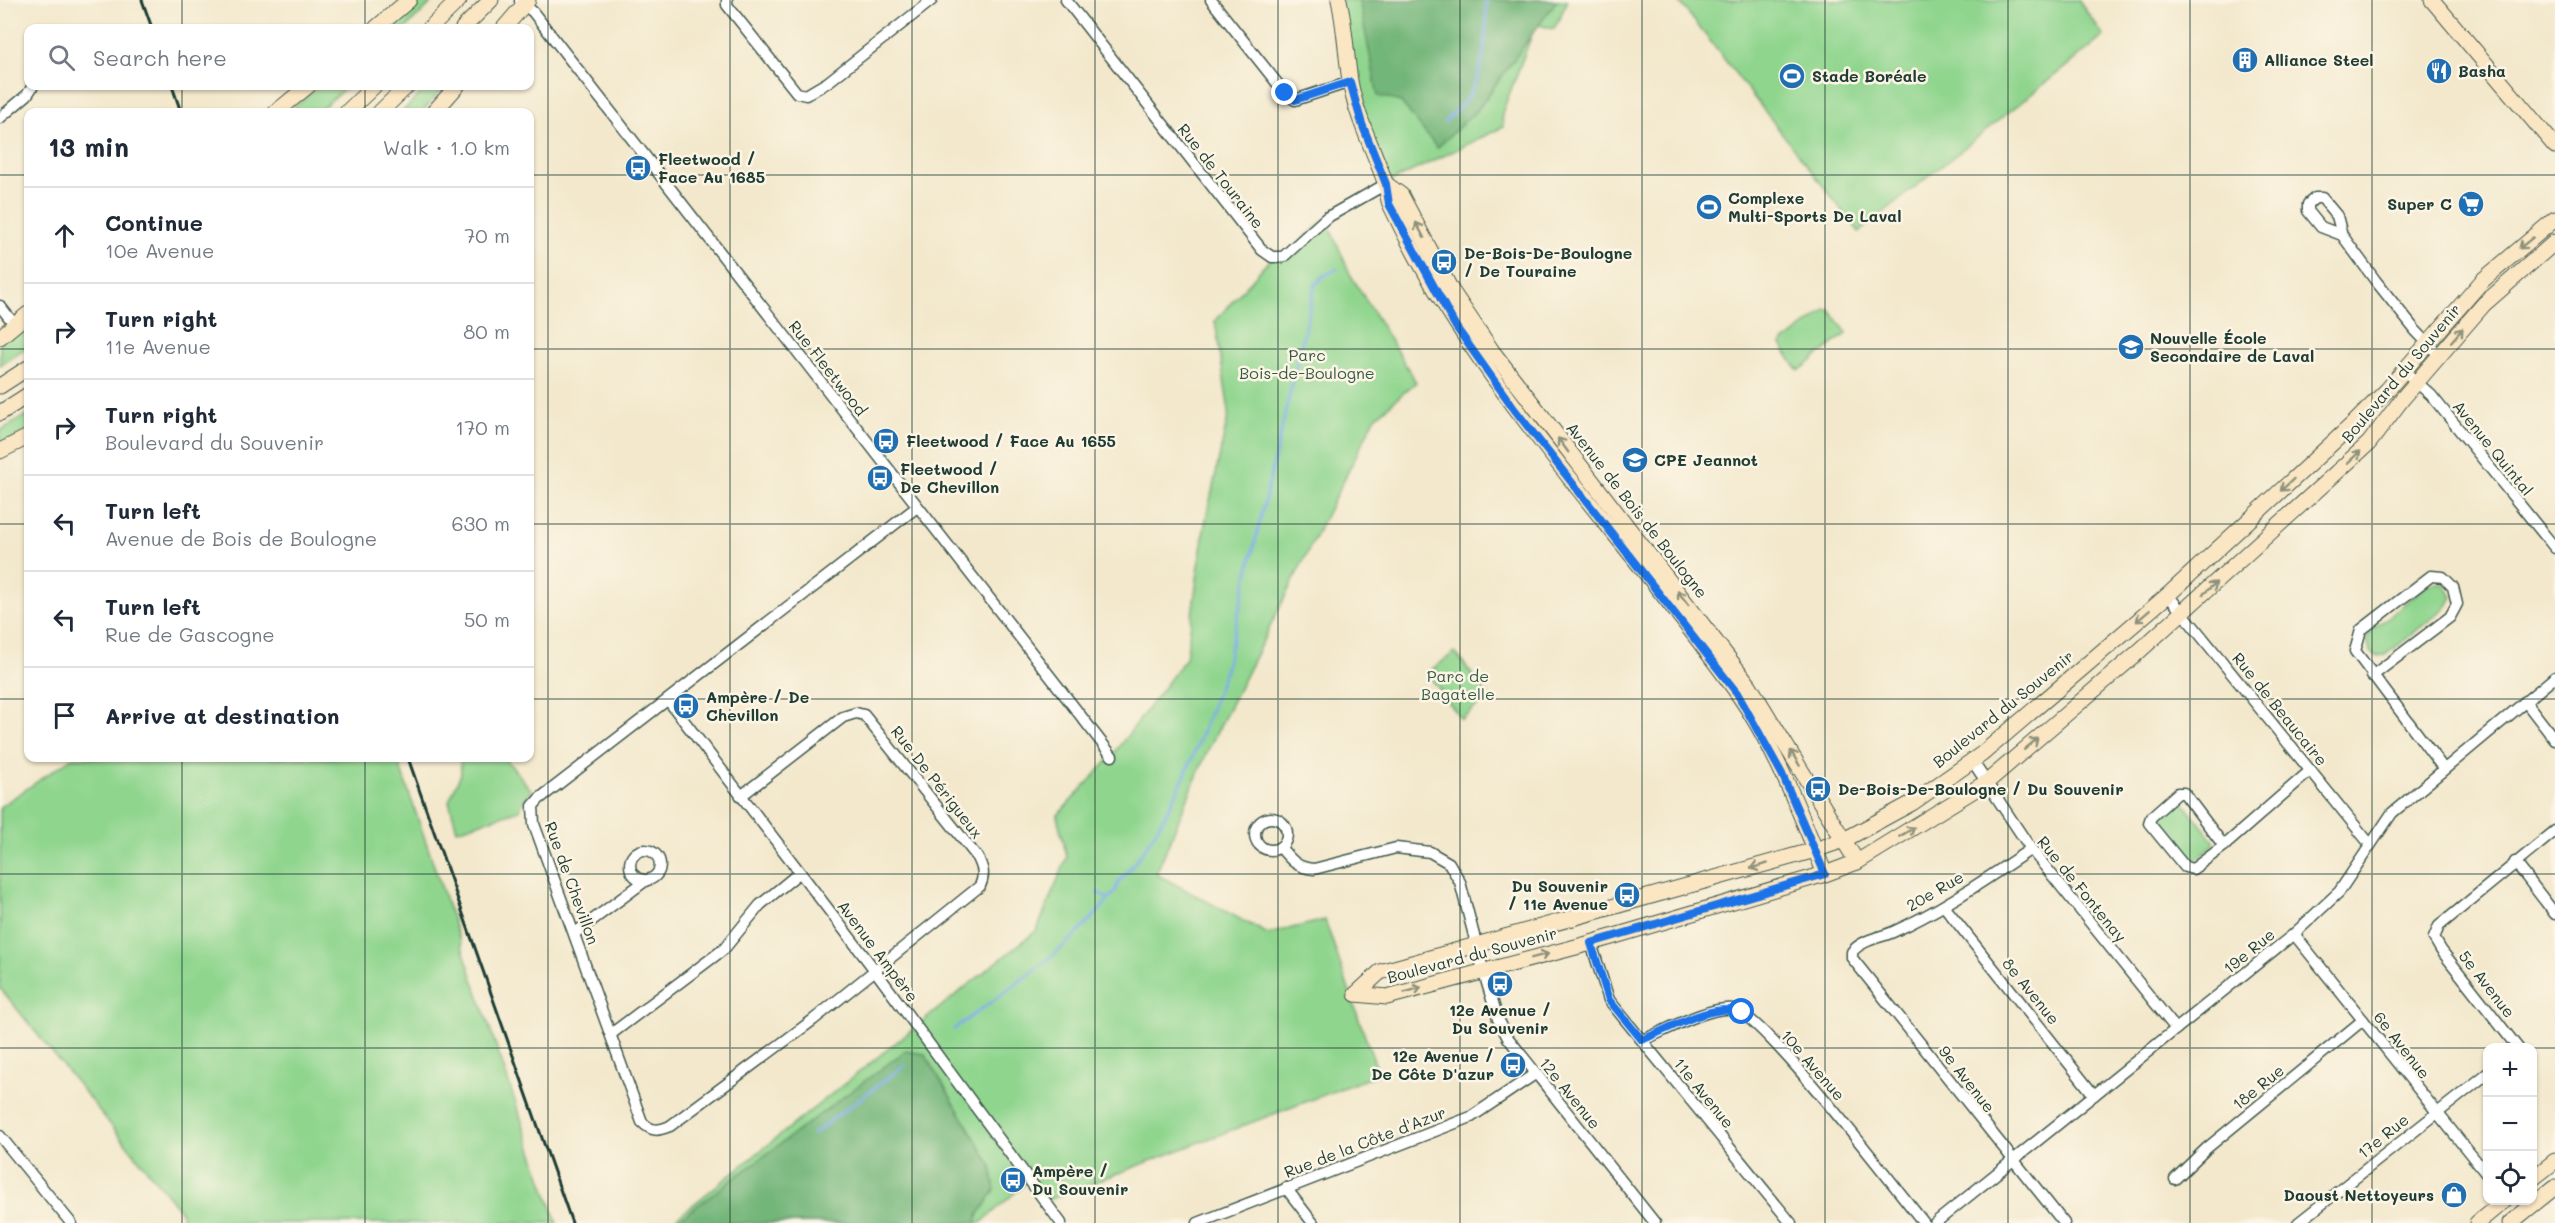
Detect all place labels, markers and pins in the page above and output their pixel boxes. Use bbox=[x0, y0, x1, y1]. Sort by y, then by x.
building icon: Alliance Steel bbox=[2230, 45, 2260, 75]
place label: Alliance Steel bbox=[2264, 49, 2374, 70]
restaurant icon: Basha bbox=[2424, 56, 2454, 86]
place label: Basha bbox=[2458, 60, 2506, 81]
sports icon: Stade Boréale bbox=[1777, 61, 1807, 91]
place label: Stade Boréale bbox=[1812, 65, 1926, 86]
place label: Fleetwood / Face Au 1685 bbox=[658, 148, 765, 187]
bus stop icon: Fleetwood / Face Au 1685 bbox=[623, 153, 653, 183]
place label: Complexe Multi-Sports De Laval bbox=[1728, 187, 1901, 226]
supermarket icon: Super C bbox=[2456, 189, 2486, 219]
sports icon: Complexe Multi-Sports De Laval bbox=[1694, 192, 1724, 222]
place label: Super C bbox=[2387, 193, 2452, 214]
place label: De-Bois-De-Boulogne / De Touraine bbox=[1464, 242, 1632, 281]
bus stop icon: De-Bois-De-Boulogne / De Touraine bbox=[1429, 247, 1459, 277]
place label: Nouvelle École Secondaire de Laval bbox=[2150, 327, 2314, 366]
school or university icon: Nouvelle École Secondaire de Laval bbox=[2116, 332, 2146, 362]
bus stop icon: Fleetwood / Face Au 1655 bbox=[871, 426, 901, 456]
place label: Fleetwood / Face Au 1655 bbox=[906, 430, 1116, 451]
school or university icon: CPE Jeannot bbox=[1620, 445, 1650, 475]
place label: CPE Jeannot bbox=[1654, 449, 1758, 470]
place label: Fleetwood / De Chevillon bbox=[900, 458, 999, 497]
bus stop icon: Fleetwood / De Chevillon bbox=[865, 463, 895, 493]
place label: Ampère / De Chevillon bbox=[706, 686, 809, 725]
bus stop icon: Ampère / De Chevillon bbox=[671, 691, 701, 721]
bus stop icon: De-Bois-De-Boulogne / Du Souvenir bbox=[1803, 774, 1833, 804]
place label: De-Bois-De-Boulogne / Du Souvenir bbox=[1838, 778, 2124, 799]
place label: Du Souvenir / 11e Avenue bbox=[1508, 875, 1608, 914]
bus stop icon: Du Souvenir / 11e Avenue bbox=[1612, 880, 1642, 910]
bus stop icon: 12e Avenue / Du Souvenir bbox=[1485, 969, 1515, 999]
place label: 12e Avenue / Du Souvenir bbox=[1449, 999, 1551, 1038]
place label: 12e Avenue / De Côte D'azur bbox=[1371, 1045, 1494, 1084]
bus stop icon: 12e Avenue / De Côte D'azur bbox=[1498, 1050, 1528, 1080]
place label: Ampère / Du Souvenir bbox=[1032, 1160, 1128, 1199]
bus stop icon: Ampère / Du Souvenir bbox=[998, 1165, 1028, 1195]
shop icon: Daoust Nettoyeurs bbox=[2439, 1180, 2469, 1210]
place label: Daoust Nettoyeurs bbox=[2284, 1184, 2434, 1205]

